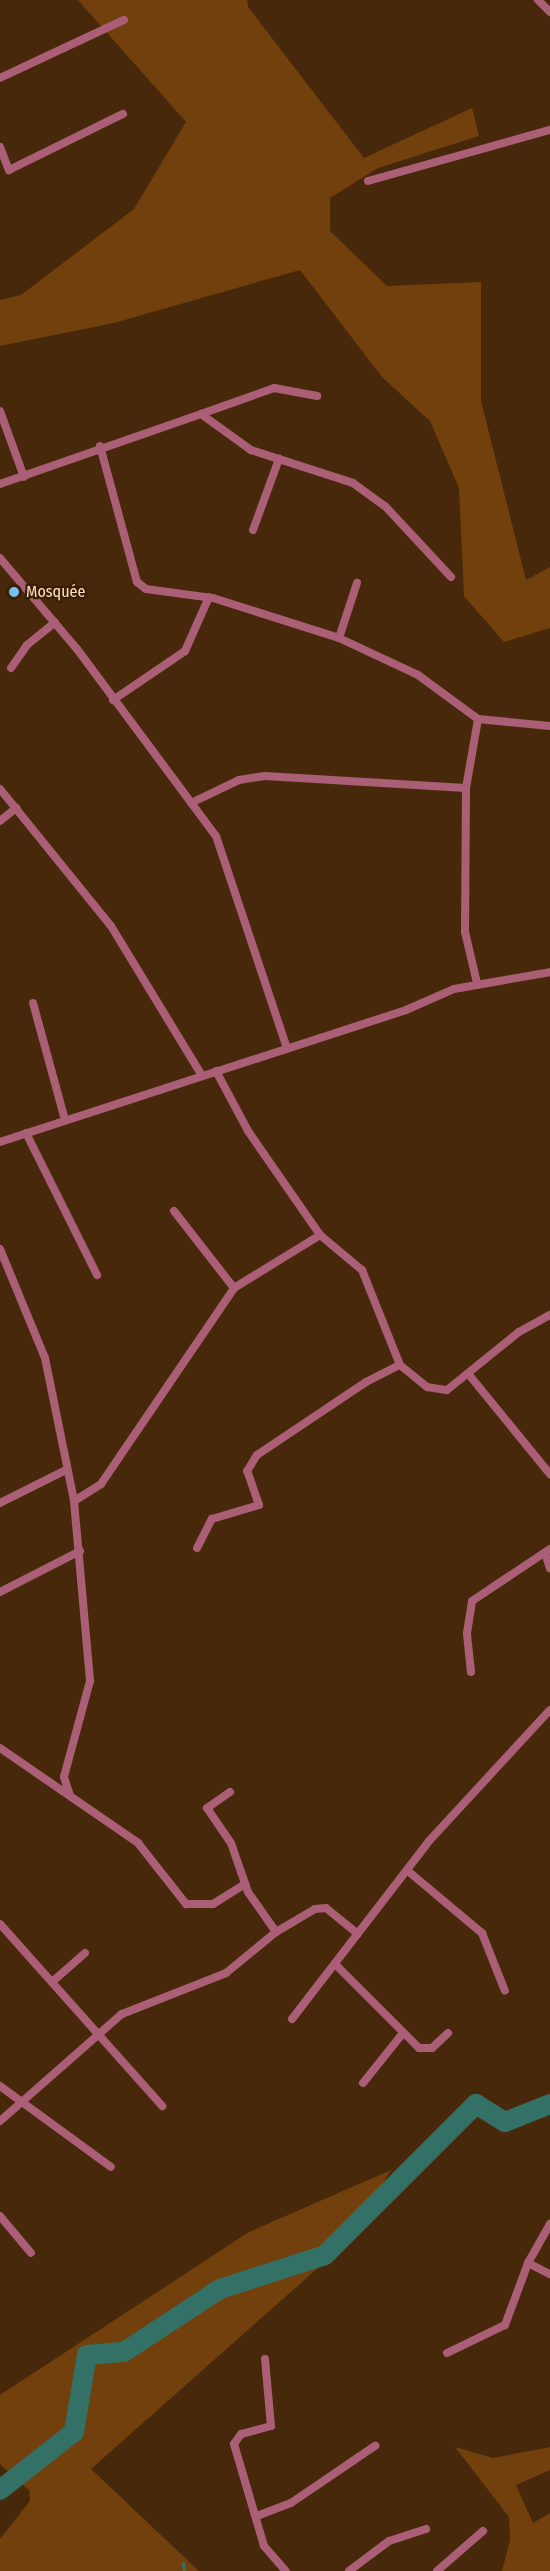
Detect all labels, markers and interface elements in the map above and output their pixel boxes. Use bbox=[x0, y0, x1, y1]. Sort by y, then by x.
place label: Mosquée bbox=[26, 582, 85, 602]
marker: Mosquée bbox=[7, 585, 21, 599]

